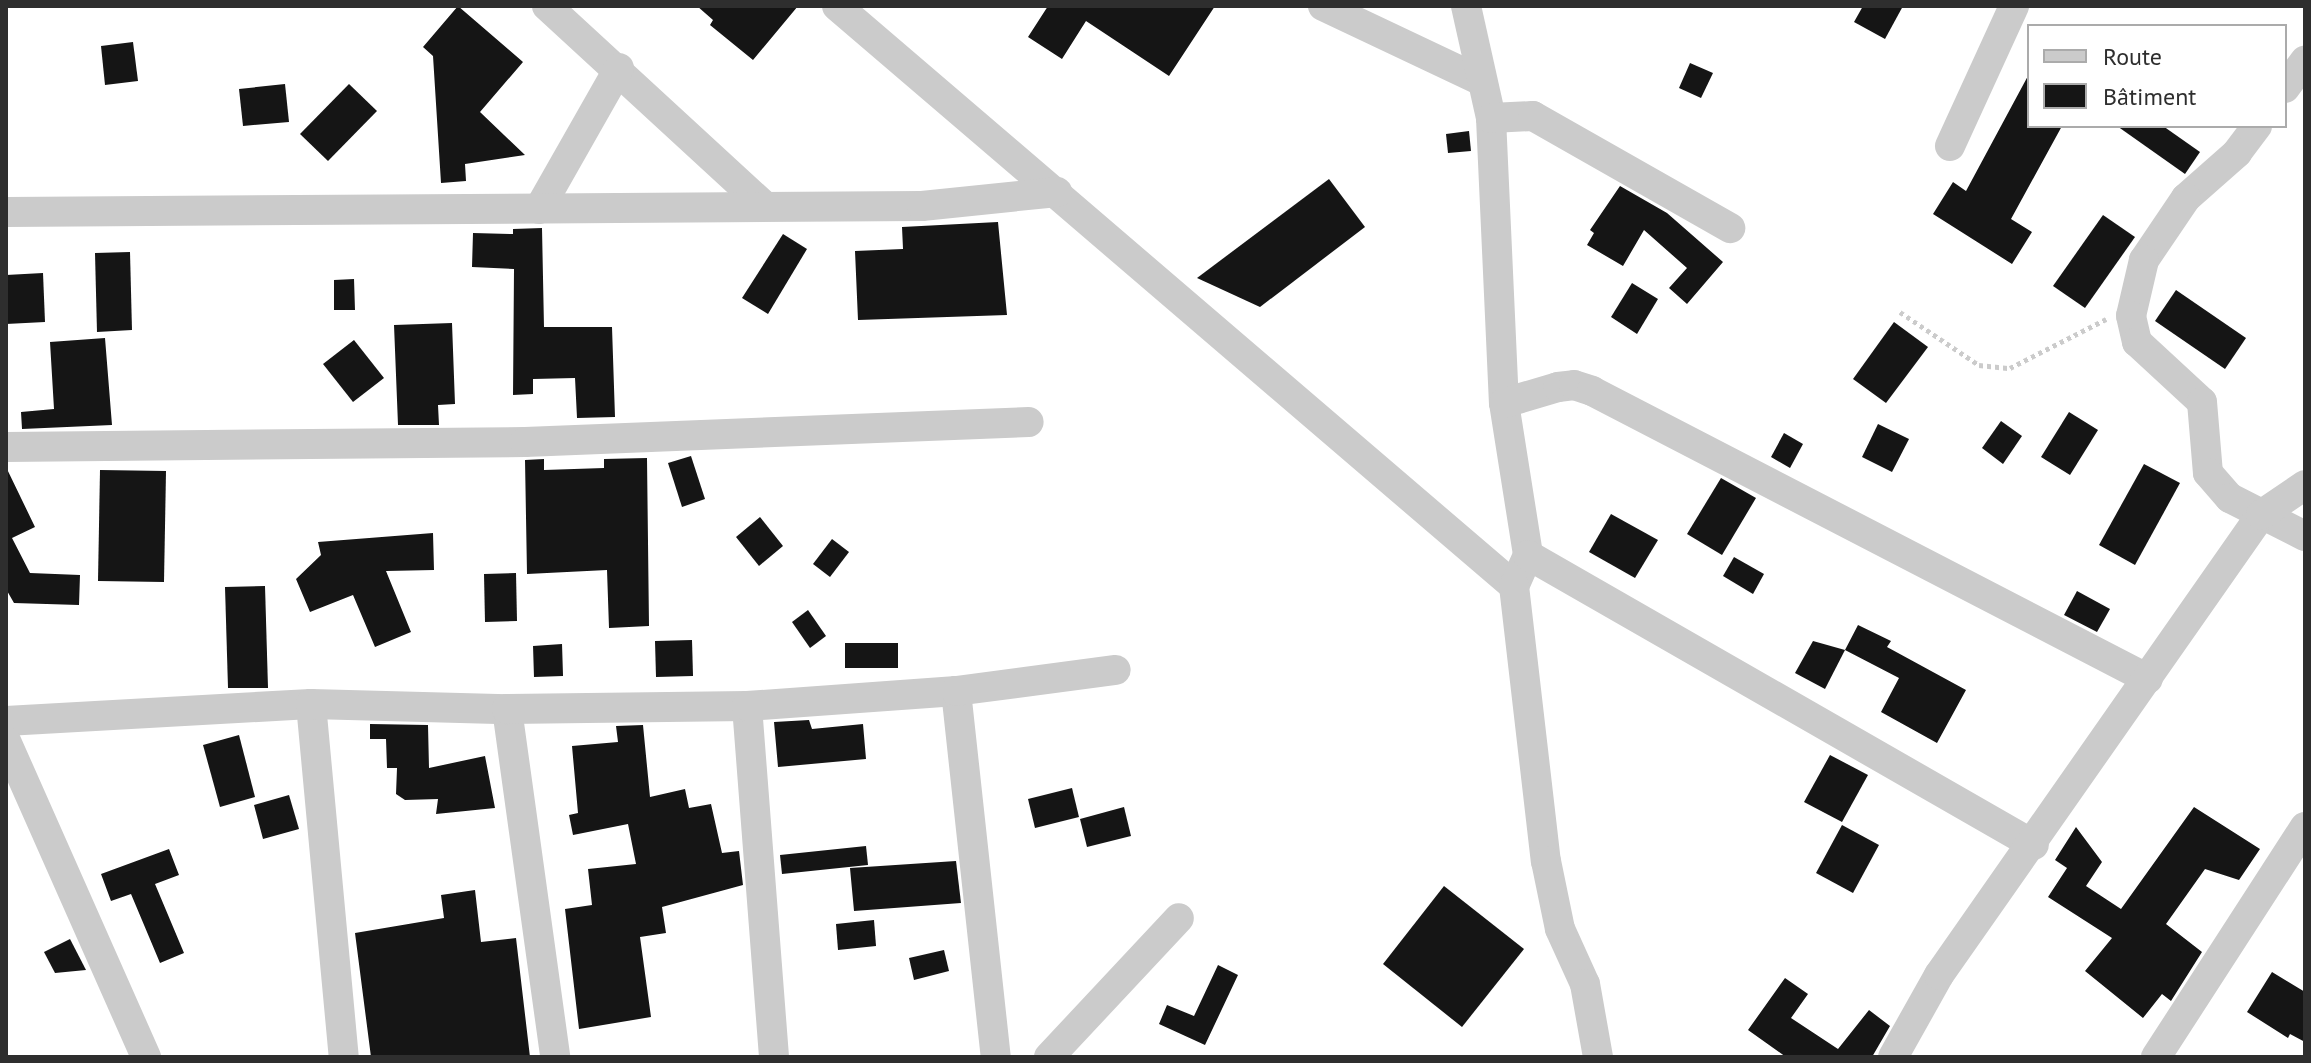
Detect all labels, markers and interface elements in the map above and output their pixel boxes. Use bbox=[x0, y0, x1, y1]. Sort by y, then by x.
legend bbox=[2027, 24, 2287, 128]
text: Route bbox=[2103, 41, 2162, 72]
text: Bâtiment bbox=[2103, 81, 2196, 112]

